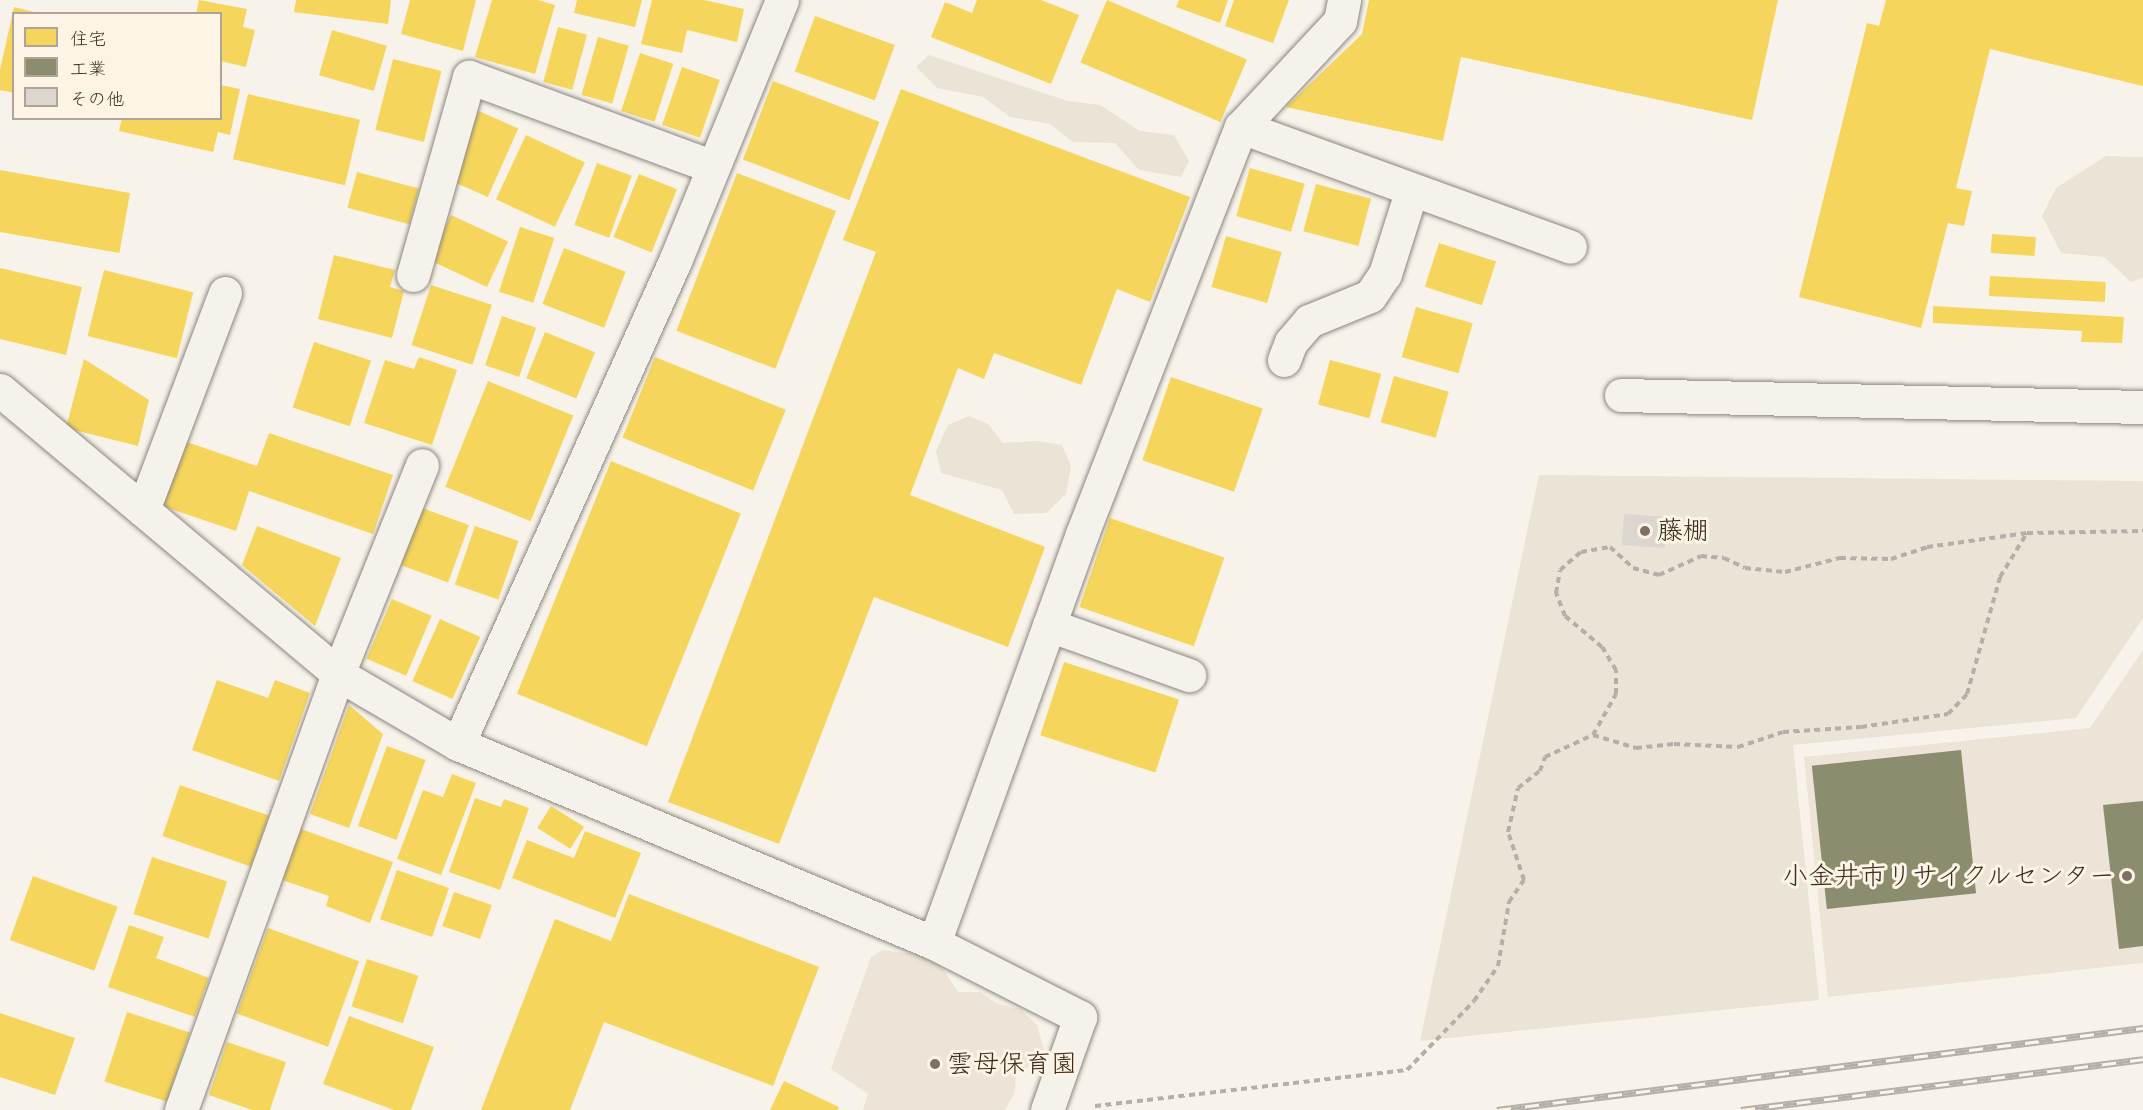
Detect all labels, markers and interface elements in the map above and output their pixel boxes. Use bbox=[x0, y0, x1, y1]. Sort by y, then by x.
legend bbox=[12, 12, 222, 120]
text: 住宅 bbox=[70, 28, 106, 50]
text: 工業 bbox=[70, 58, 106, 80]
text: その他 bbox=[70, 88, 124, 110]
place label: 藤棚 bbox=[1657, 515, 1709, 547]
marker: 藤棚 bbox=[1638, 524, 1652, 538]
place label: 小金井市リサイクルセンター bbox=[1777, 860, 2115, 892]
marker: 小金井市リサイクルセンター bbox=[2120, 869, 2134, 883]
place label: 雲母保育園 bbox=[947, 1048, 1077, 1080]
marker: 雲母保育園 bbox=[928, 1057, 942, 1071]

